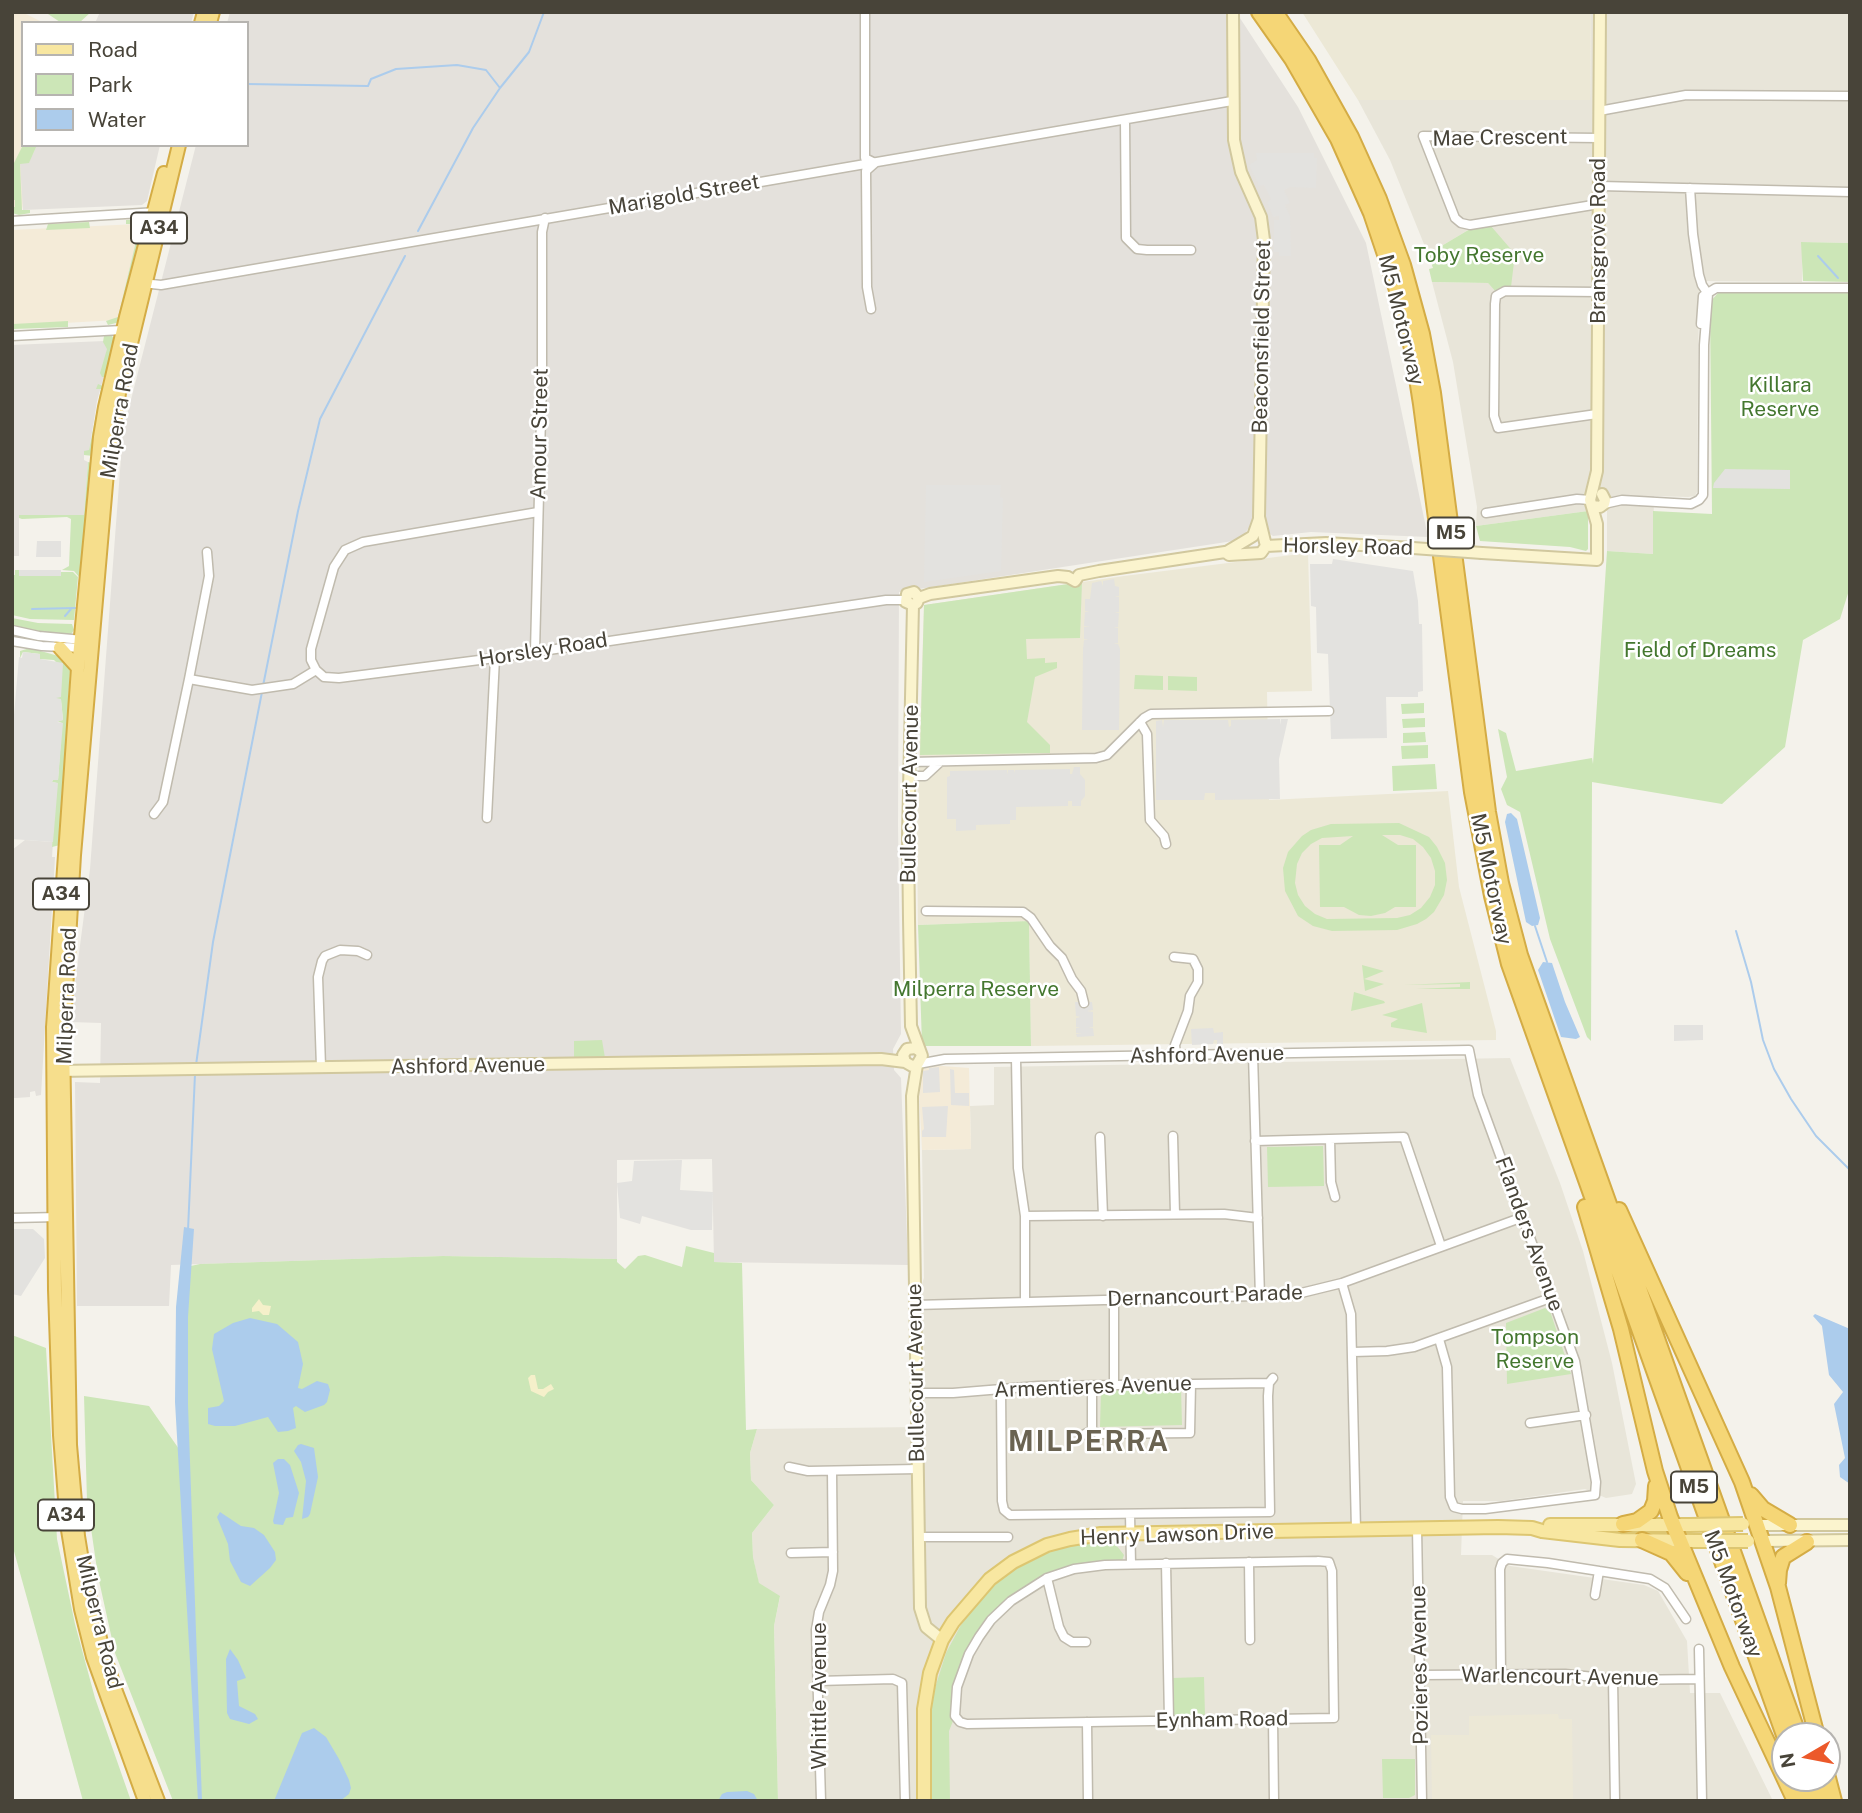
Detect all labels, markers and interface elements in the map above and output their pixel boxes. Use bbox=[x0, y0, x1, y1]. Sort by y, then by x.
legend bbox=[21, 21, 248, 147]
text: Road bbox=[88, 37, 138, 62]
text: Park bbox=[88, 72, 133, 97]
text: Water bbox=[88, 107, 146, 132]
street label: Mae Crescent bbox=[1432, 124, 1568, 152]
street label: Bransgrove Road bbox=[1586, 158, 1612, 324]
street label: Marigold Street bbox=[607, 169, 761, 221]
road number: A34 bbox=[131, 212, 187, 244]
street label: Beaconsfield Street bbox=[1248, 240, 1276, 434]
park label: Toby Reserve bbox=[1414, 243, 1544, 269]
street label: M5 Motorway bbox=[1373, 252, 1429, 388]
street label: Milperra Road bbox=[96, 341, 144, 481]
street label: Amour Street bbox=[526, 368, 554, 500]
park label: Killara Reserve bbox=[1741, 373, 1819, 423]
road number: M5 bbox=[1428, 518, 1474, 548]
street label: Horsley Road bbox=[1283, 533, 1413, 561]
street label: Horsley Road bbox=[477, 627, 609, 673]
park label: Field of Dreams bbox=[1624, 638, 1776, 664]
street label: Bullecourt Avenue bbox=[896, 704, 924, 884]
street label: M5 Motorway bbox=[1465, 811, 1517, 947]
road number: A34 bbox=[33, 878, 89, 909]
street label: Milperra Road bbox=[52, 927, 82, 1065]
park label: Milperra Reserve bbox=[893, 977, 1059, 1003]
street label: Ashford Avenue bbox=[1129, 1041, 1285, 1069]
street label: Ashford Avenue bbox=[390, 1052, 546, 1080]
street label: Flanders Avenue bbox=[1489, 1153, 1569, 1315]
street label: Dernancourt Parade bbox=[1107, 1280, 1303, 1312]
street label: Bullecourt Avenue bbox=[902, 1283, 930, 1463]
park label: Tompson Reserve bbox=[1491, 1325, 1579, 1375]
street label: Armentieres Avenue bbox=[994, 1371, 1192, 1403]
district label: MILPERRA bbox=[1009, 1425, 1169, 1459]
road number: M5 bbox=[1671, 1471, 1717, 1502]
road number: A34 bbox=[38, 1499, 94, 1530]
street label: Henry Lawson Drive bbox=[1080, 1519, 1274, 1551]
street label: M5 Motorway bbox=[1698, 1527, 1768, 1661]
street label: Milperra Road bbox=[70, 1552, 128, 1692]
street label: Pozieres Avenue bbox=[1406, 1585, 1434, 1745]
street label: Whittle Avenue bbox=[807, 1622, 833, 1770]
street label: Warlencourt Avenue bbox=[1461, 1663, 1659, 1691]
street label: Eynham Road bbox=[1155, 1706, 1289, 1734]
north arrow bbox=[1771, 1722, 1841, 1792]
text: N bbox=[1775, 1751, 1799, 1770]

